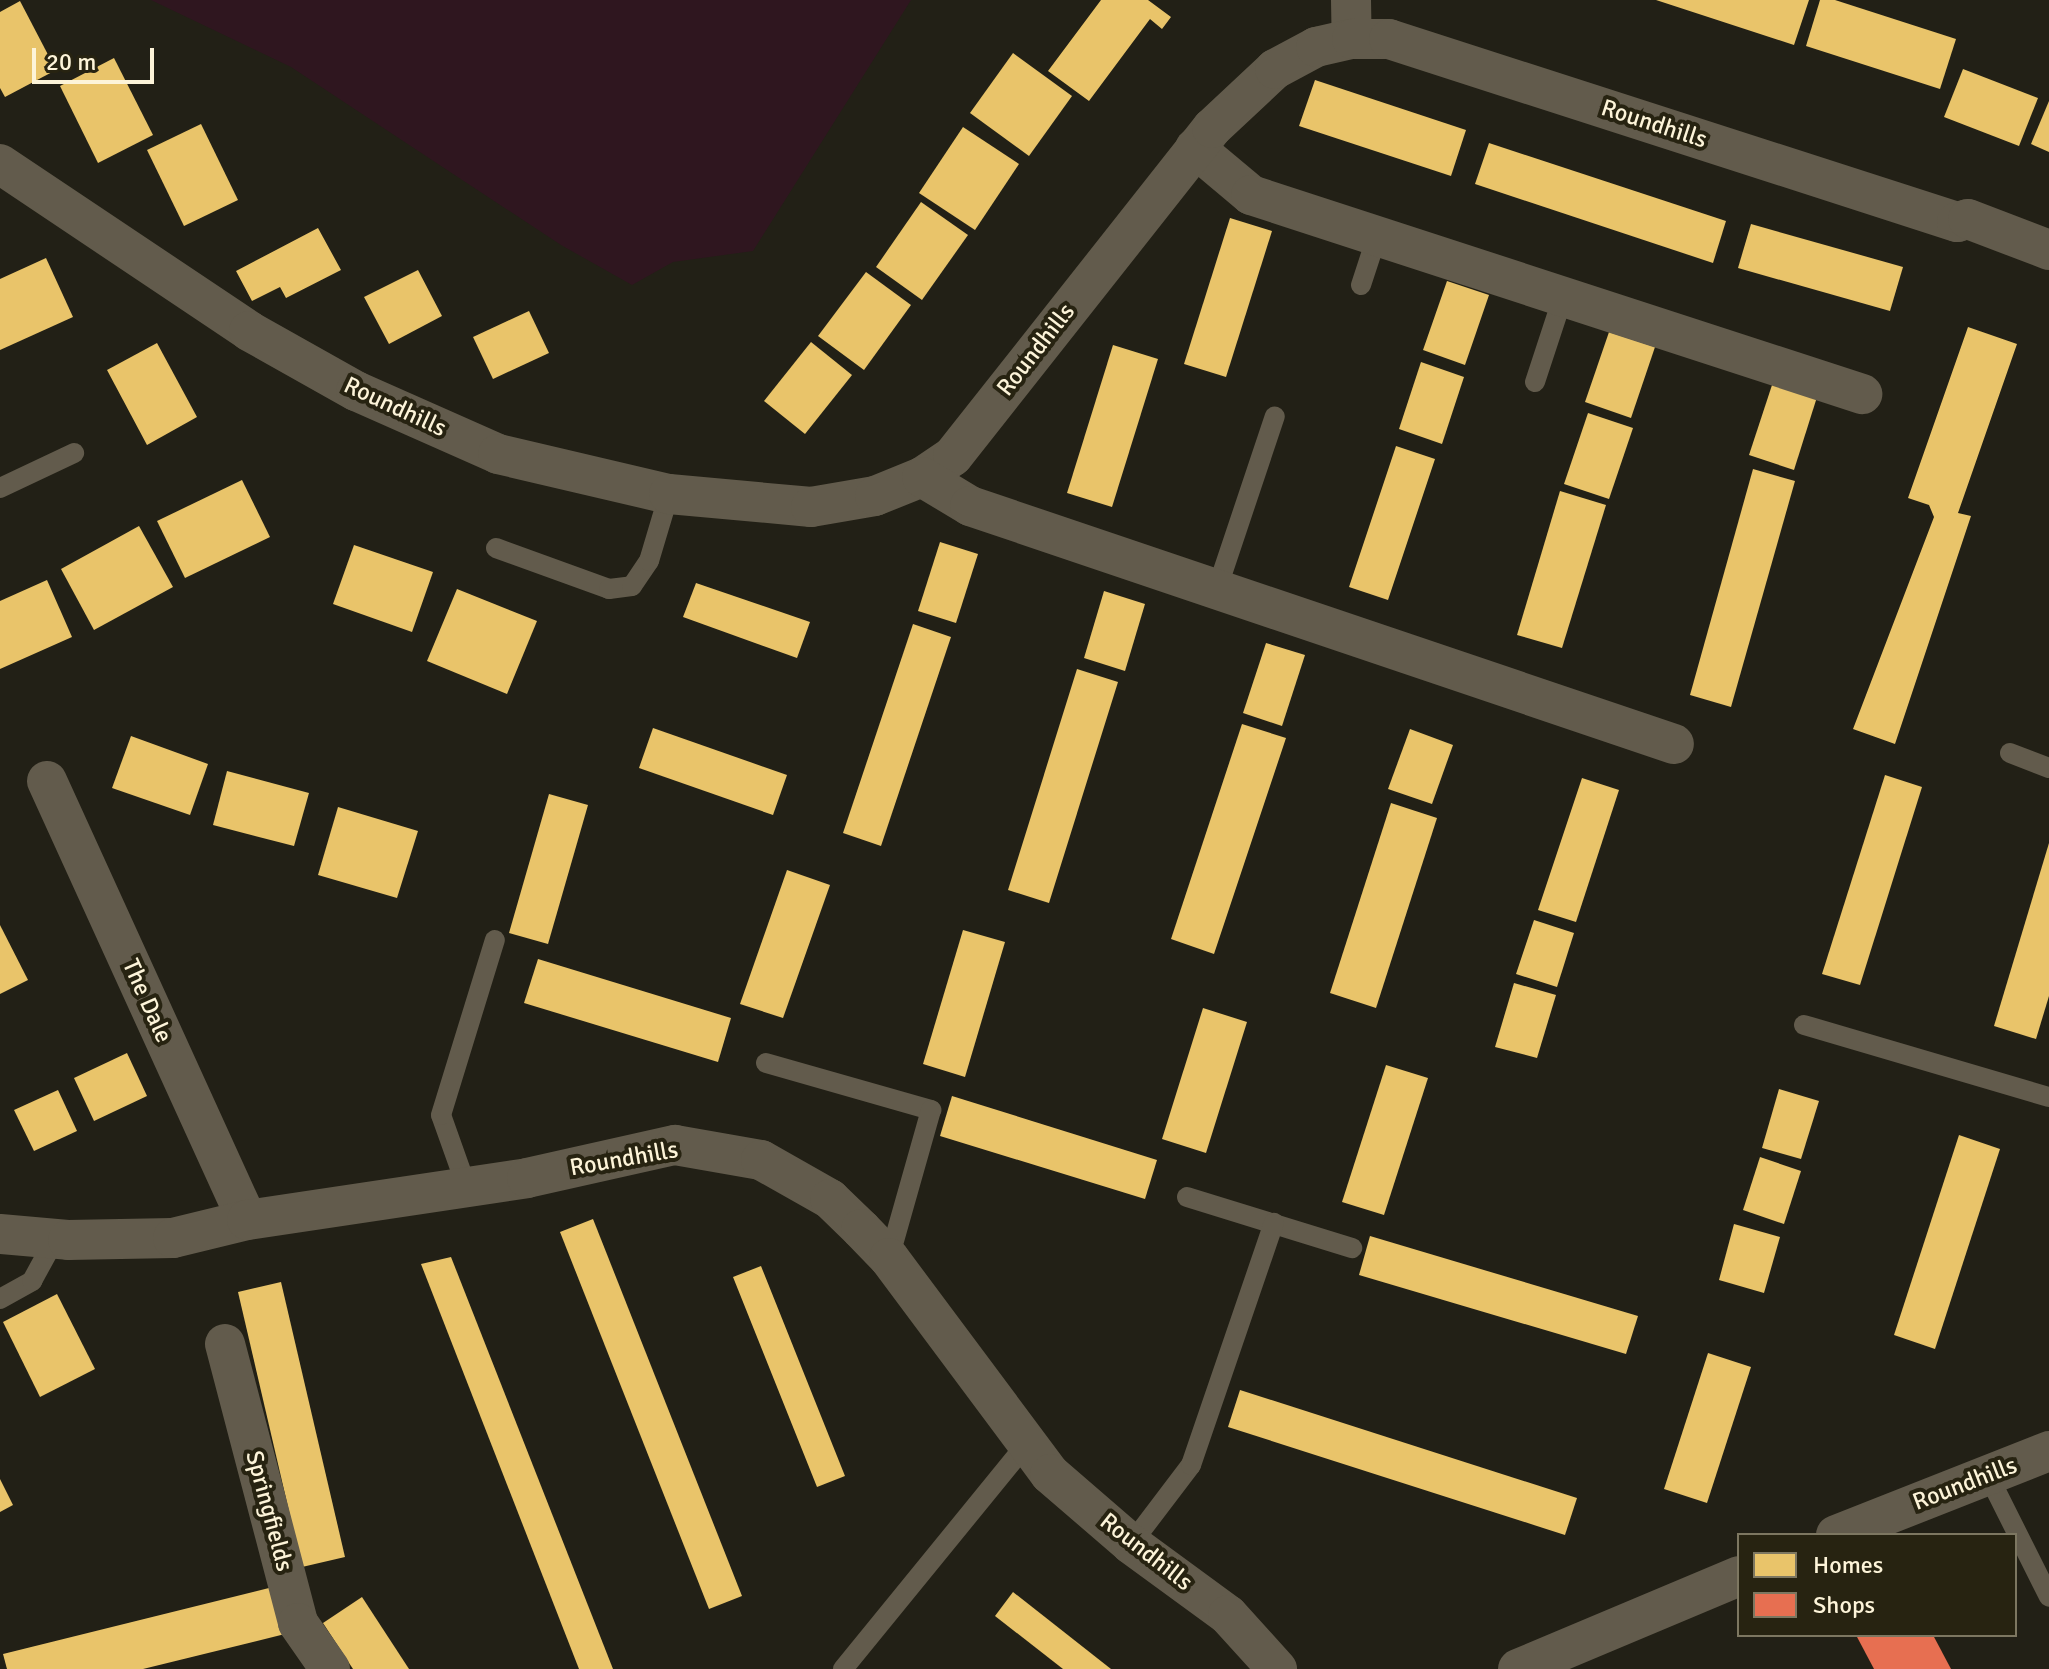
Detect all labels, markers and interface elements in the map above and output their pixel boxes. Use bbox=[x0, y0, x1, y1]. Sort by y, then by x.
scale bar bbox=[36, 32, 158, 82]
text: 20 m bbox=[46, 47, 96, 77]
street label: Roundhills bbox=[1598, 93, 1710, 155]
street label: Roundhills bbox=[991, 298, 1081, 402]
street label: Roundhills bbox=[339, 371, 451, 443]
street label: The Dale bbox=[116, 955, 178, 1047]
street label: Roundhills bbox=[568, 1135, 680, 1183]
street label: Springfields bbox=[239, 1448, 299, 1574]
street label: Roundhills bbox=[1909, 1451, 2021, 1517]
street label: Roundhills bbox=[1094, 1507, 1198, 1597]
legend bbox=[1737, 1533, 2017, 1637]
text: Homes bbox=[1813, 1550, 1883, 1580]
text: Shops bbox=[1813, 1590, 1875, 1620]

